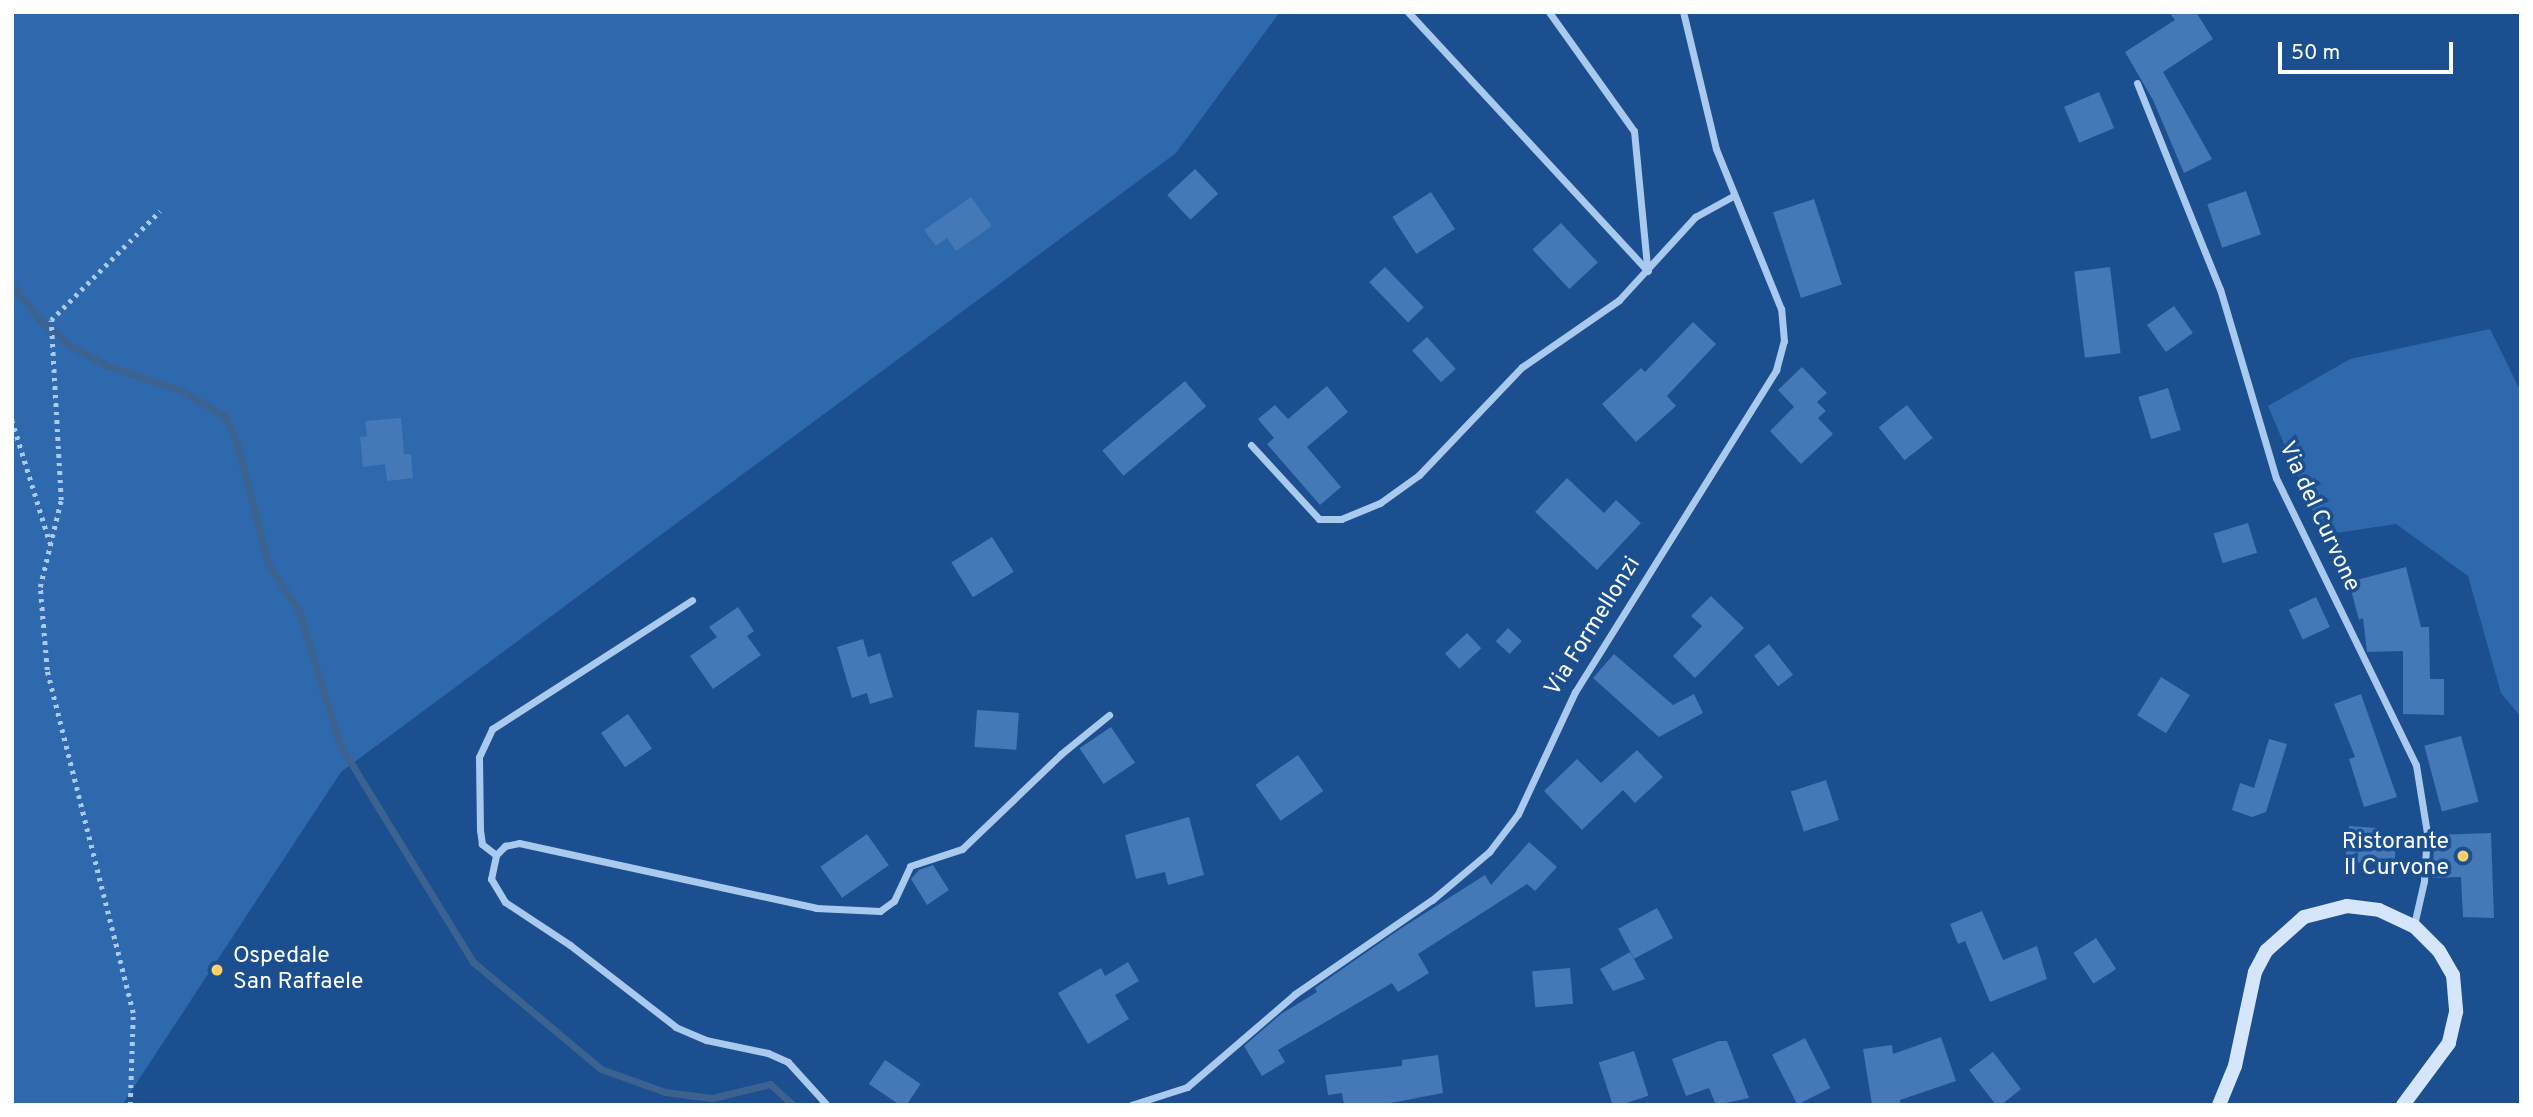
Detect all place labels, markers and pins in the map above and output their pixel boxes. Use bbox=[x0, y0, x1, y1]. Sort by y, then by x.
place label: Ristorante Il Curvone bbox=[2342, 829, 2449, 883]
marker: Ristorante Il Curvone bbox=[2455, 848, 2471, 864]
place label: Ospedale San Raffaele bbox=[233, 943, 363, 997]
marker: Ospedale San Raffaele bbox=[207, 960, 227, 980]

